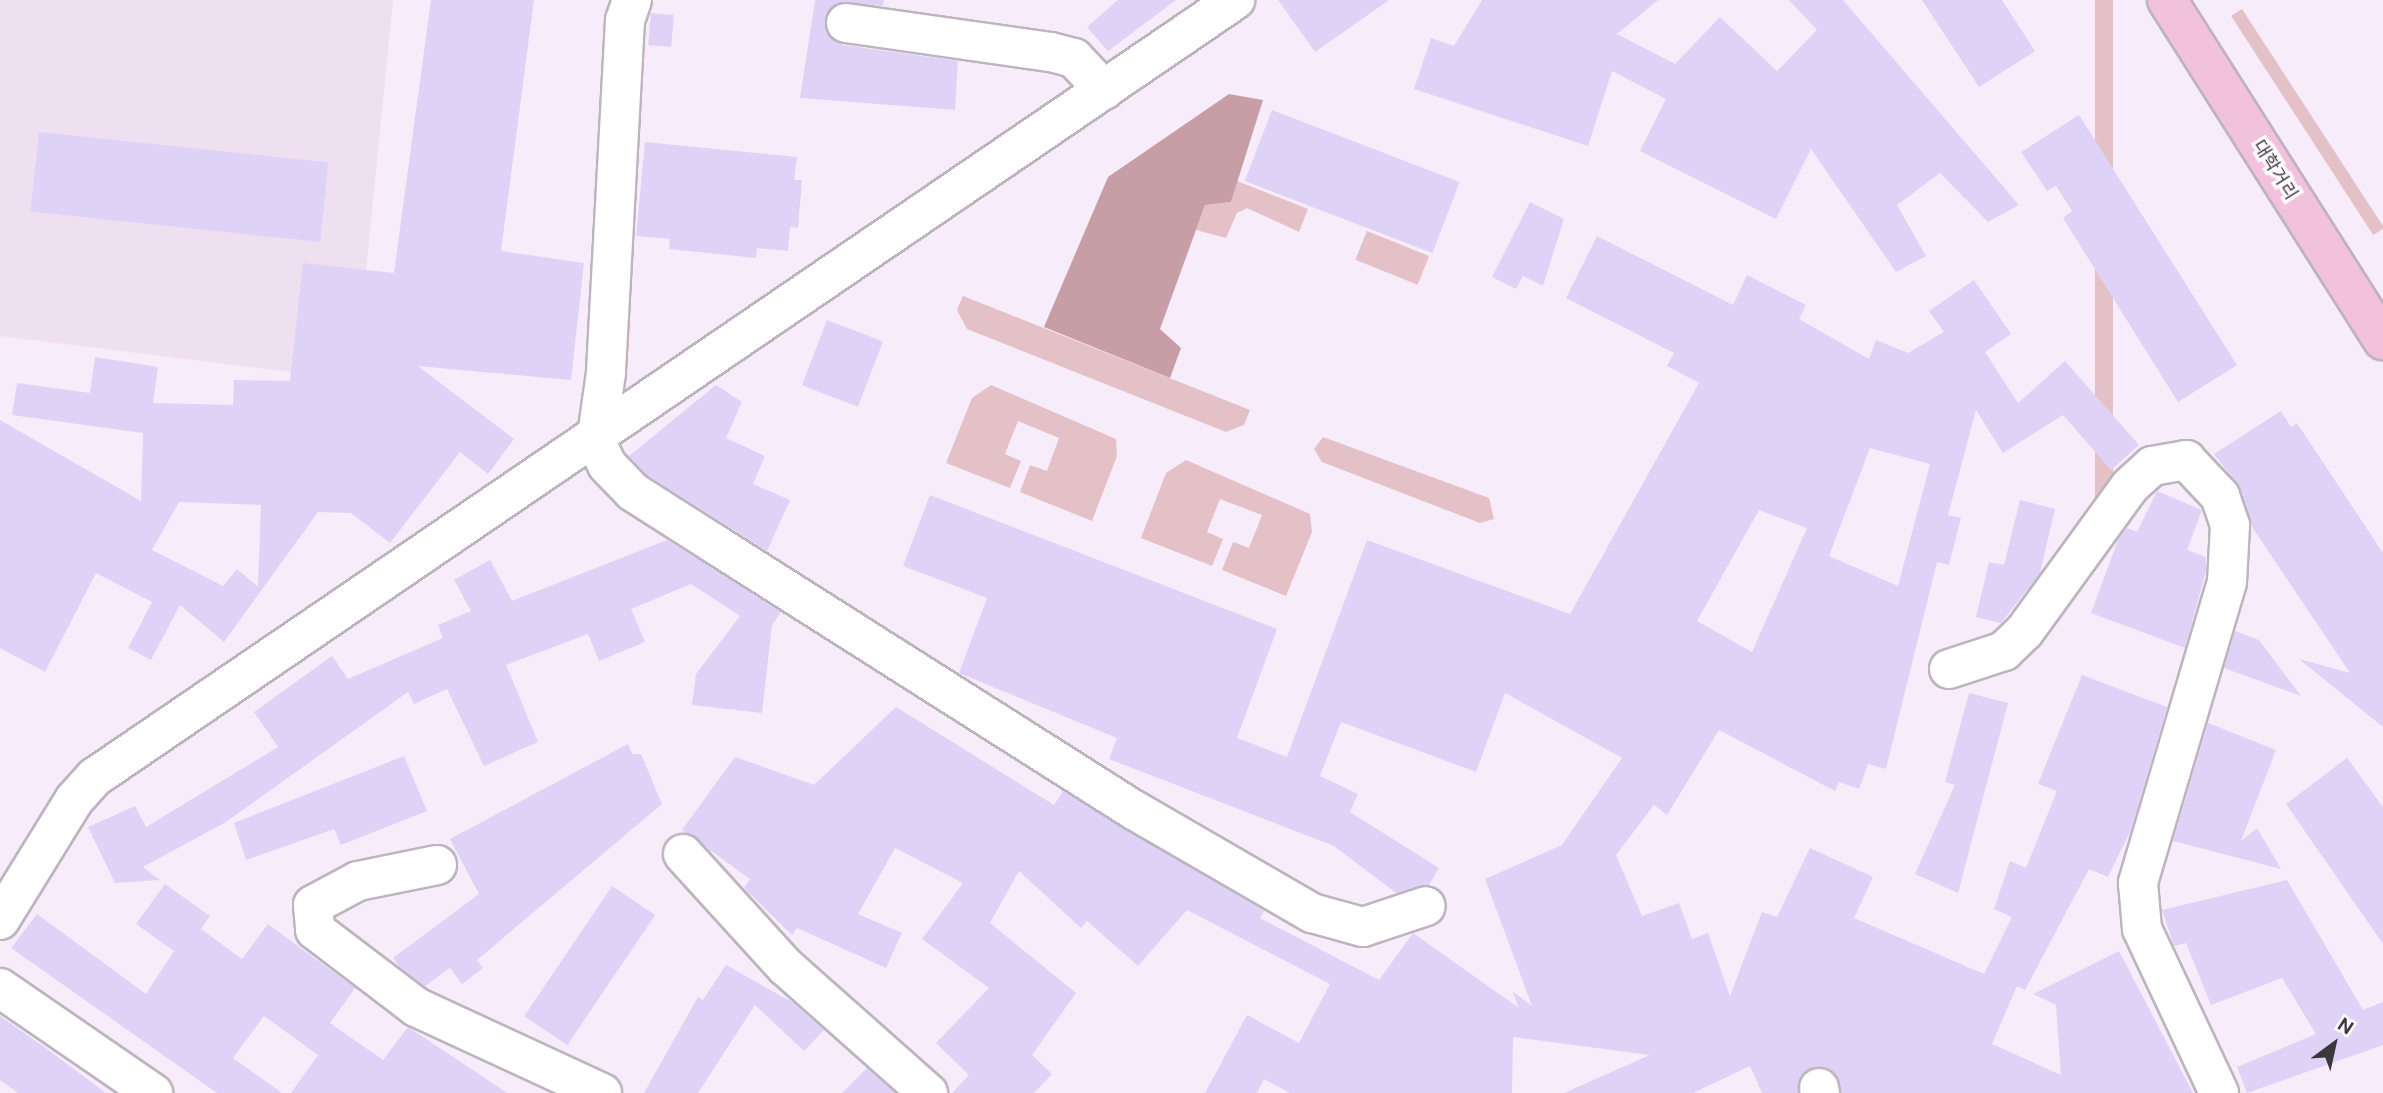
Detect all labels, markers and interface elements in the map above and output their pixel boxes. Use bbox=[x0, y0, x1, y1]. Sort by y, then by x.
street label: 대학거리 bbox=[2248, 136, 2302, 204]
north arrow bbox=[2299, 1009, 2369, 1079]
text: N bbox=[2333, 1012, 2358, 1040]

